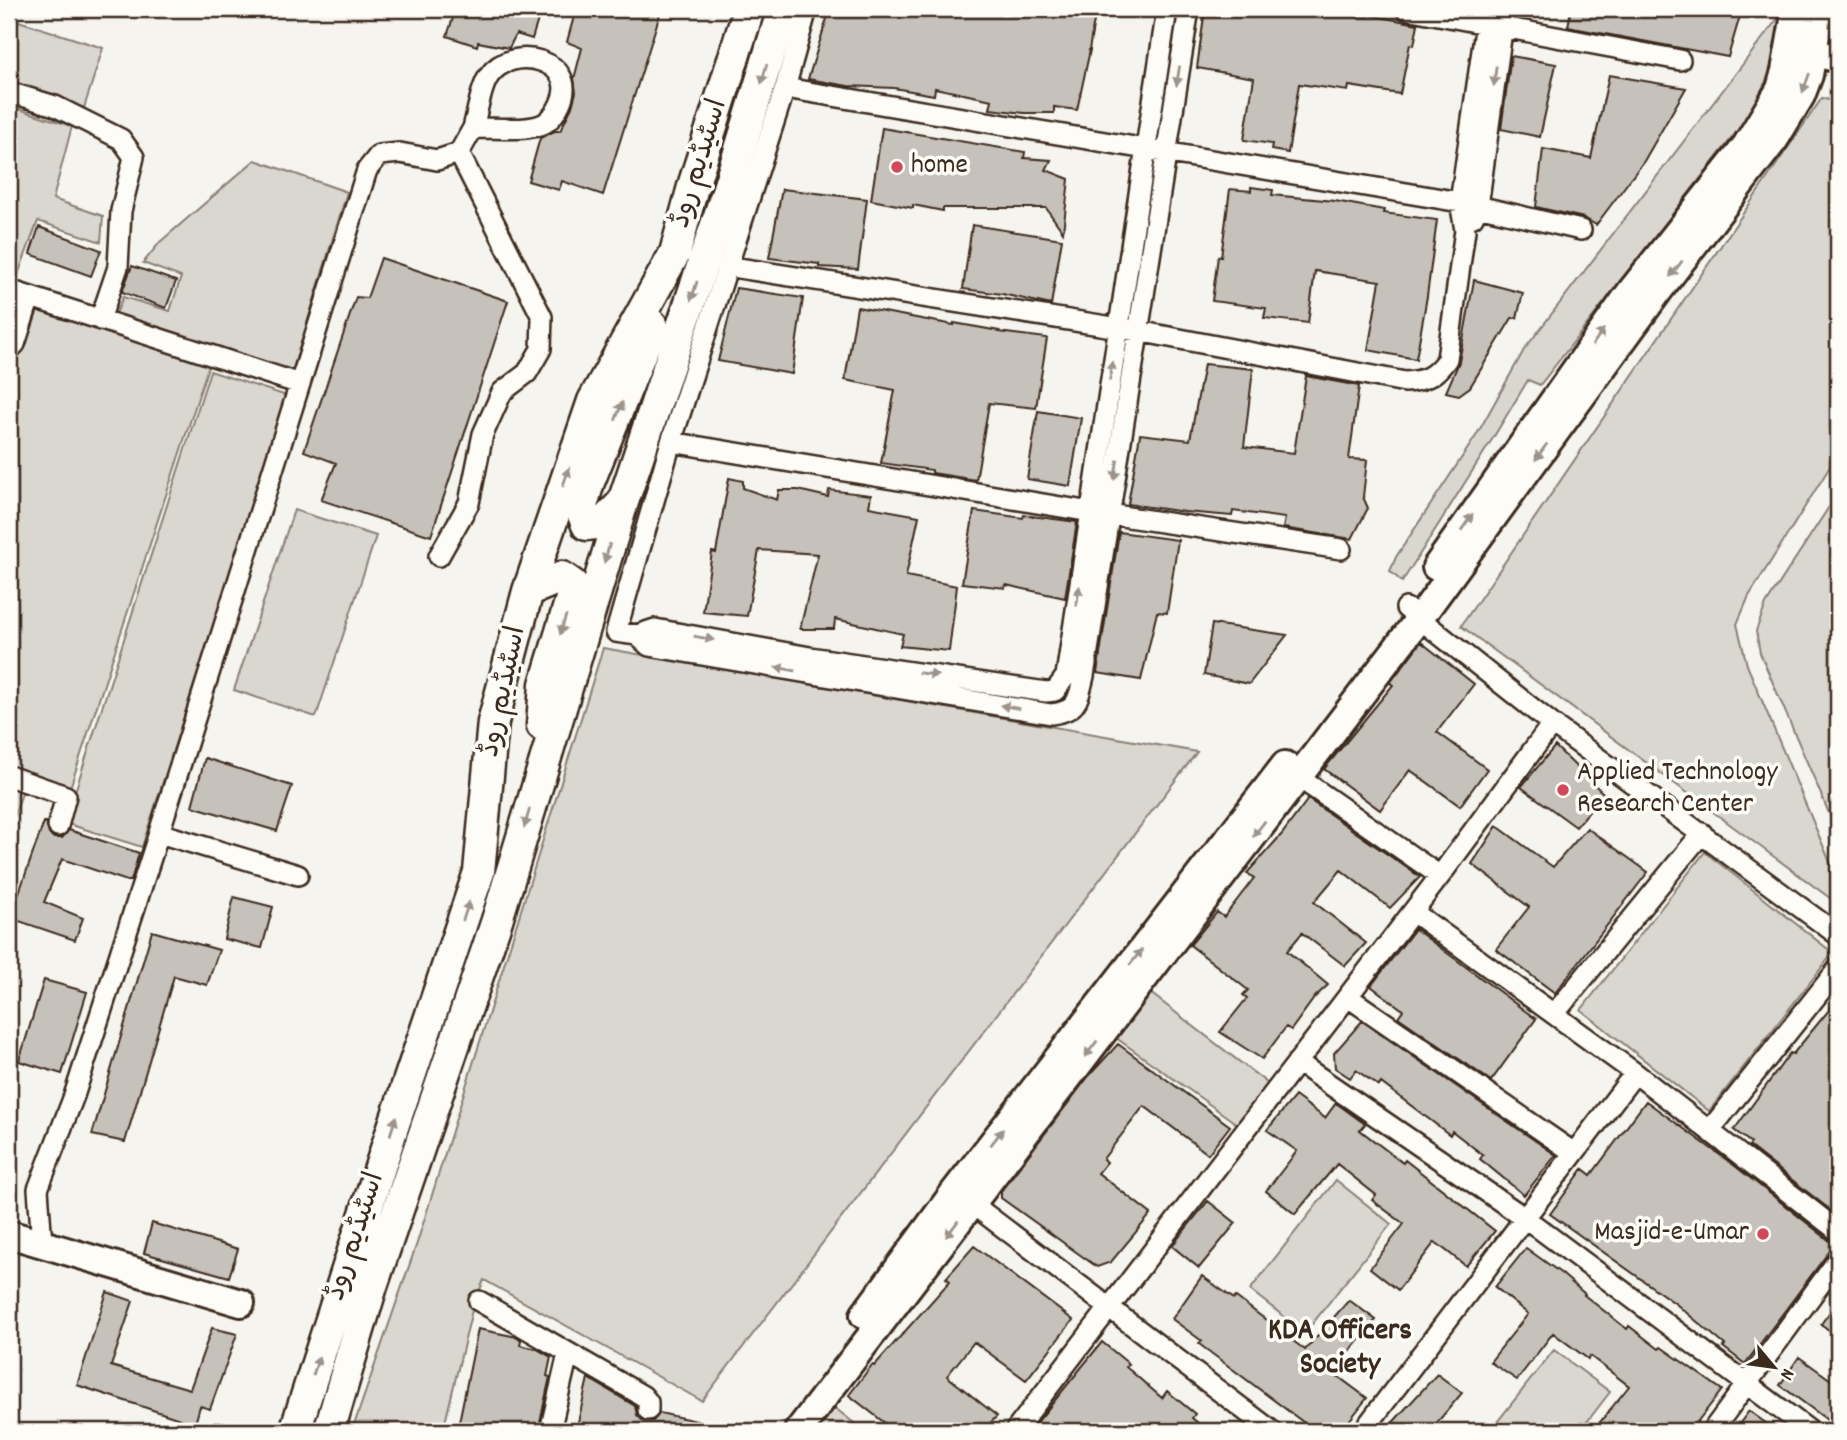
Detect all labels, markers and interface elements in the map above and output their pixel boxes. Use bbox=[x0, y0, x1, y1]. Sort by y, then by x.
one-way arrow bbox=[758, 64, 769, 86]
one-way arrow bbox=[1172, 65, 1183, 87]
one-way arrow bbox=[1490, 66, 1501, 88]
one-way arrow bbox=[1800, 73, 1811, 94]
street label: اسٹیڈیم روڈ bbox=[662, 95, 740, 233]
place label: home bbox=[911, 147, 968, 187]
marker: home bbox=[889, 159, 905, 175]
one-way arrow bbox=[1669, 260, 1683, 278]
one-way arrow bbox=[688, 280, 699, 301]
one-way arrow bbox=[1591, 328, 1605, 346]
one-way arrow bbox=[1106, 360, 1117, 382]
one-way arrow bbox=[614, 401, 625, 422]
one-way arrow bbox=[1534, 443, 1548, 462]
one-way arrow bbox=[1110, 459, 1121, 481]
one-way arrow bbox=[561, 466, 572, 487]
one-way arrow bbox=[1460, 513, 1474, 531]
one-way arrow bbox=[602, 543, 612, 564]
one-way arrow bbox=[1073, 585, 1084, 607]
one-way arrow bbox=[558, 615, 568, 636]
street label: اسٹیڈیم روڈ bbox=[472, 623, 538, 761]
one-way arrow bbox=[693, 633, 715, 644]
one-way arrow bbox=[774, 663, 796, 674]
one-way arrow bbox=[917, 669, 939, 680]
one-way arrow bbox=[999, 701, 1021, 712]
place label: Applied Technology Research Center bbox=[1577, 754, 1778, 826]
marker: Applied Technology Research Center bbox=[1555, 782, 1571, 798]
one-way arrow bbox=[521, 807, 531, 828]
one-way arrow bbox=[1252, 820, 1266, 838]
one-way arrow bbox=[461, 900, 472, 921]
one-way arrow bbox=[1129, 948, 1144, 966]
one-way arrow bbox=[1083, 1039, 1098, 1057]
one-way arrow bbox=[388, 1116, 399, 1137]
one-way arrow bbox=[990, 1128, 1005, 1146]
street label: اسٹیڈیم روڈ bbox=[317, 1168, 397, 1306]
place label: Masjid-e-Umar bbox=[1594, 1214, 1750, 1254]
one-way arrow bbox=[945, 1220, 960, 1238]
marker: Masjid-e-Umar bbox=[1755, 1226, 1771, 1242]
district label: KDA Officers Society bbox=[1268, 1311, 1412, 1388]
north arrow bbox=[1738, 1332, 1808, 1402]
one-way arrow bbox=[311, 1356, 322, 1377]
text: N bbox=[1772, 1363, 1800, 1384]

